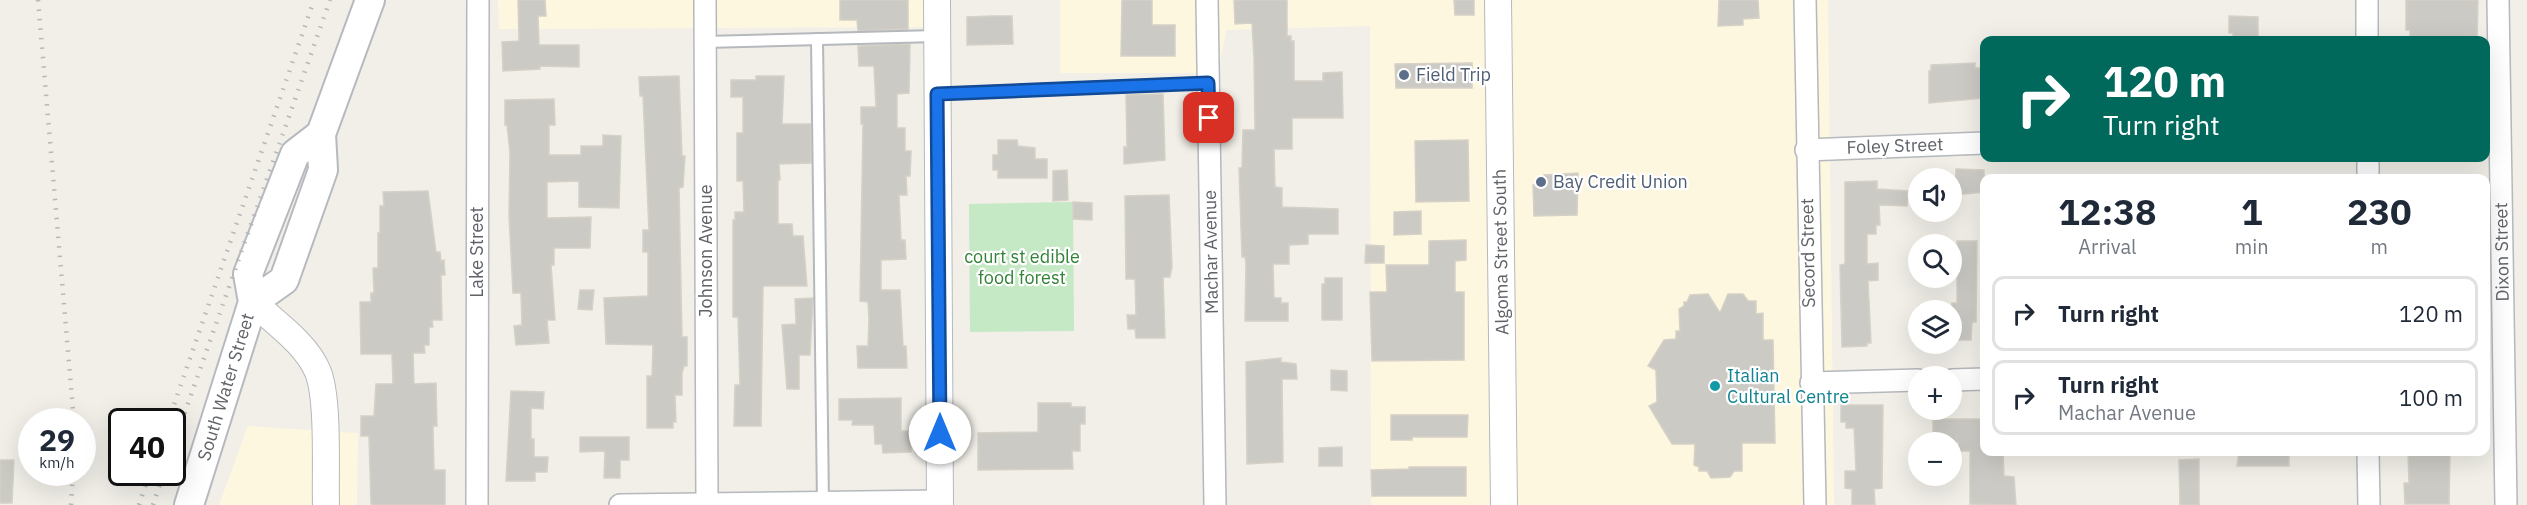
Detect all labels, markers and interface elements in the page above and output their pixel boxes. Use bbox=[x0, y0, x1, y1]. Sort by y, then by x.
text: 120 m bbox=[2103, 54, 2226, 109]
icon: right bbox=[2004, 60, 2082, 138]
place label: Field Trip bbox=[1416, 63, 1491, 86]
marker: Field Trip bbox=[1397, 68, 1411, 82]
pin bbox=[1183, 92, 1234, 143]
icon: arrive bbox=[1192, 101, 1225, 134]
text: Turn right bbox=[2103, 107, 2220, 142]
street label: Foley Street bbox=[1846, 132, 1944, 159]
map controls bbox=[1908, 168, 1962, 486]
button: sound bbox=[1908, 168, 1962, 222]
street label: Algoma Street South bbox=[1488, 169, 1513, 335]
place label: Bay Credit Union bbox=[1553, 170, 1688, 193]
marker: Bay Credit Union bbox=[1534, 175, 1548, 189]
street label: Johnson Avenue bbox=[694, 184, 717, 318]
text: 12:38 bbox=[2058, 188, 2157, 235]
text: 1 bbox=[2241, 188, 2263, 235]
text: 230 bbox=[2347, 188, 2412, 235]
street label: Machar Avenue bbox=[1198, 190, 1223, 314]
street label: Secord Street bbox=[1795, 198, 1820, 308]
street label: Dixon Street bbox=[2489, 202, 2514, 302]
street label: Lake Street bbox=[465, 206, 488, 298]
text: Arrival bbox=[2078, 233, 2137, 260]
text: min bbox=[2235, 233, 2269, 260]
text: m bbox=[2371, 233, 2388, 260]
button: search bbox=[1908, 234, 1962, 288]
park label: court st edible food forest bbox=[964, 245, 1080, 289]
icon: right bbox=[2007, 297, 2040, 330]
text: Turn right bbox=[2058, 299, 2159, 328]
text: 120 m bbox=[2399, 299, 2463, 328]
button: layers bbox=[1908, 300, 1962, 354]
street label: South Water Street bbox=[192, 310, 259, 464]
place label: Italian Cultural Centre bbox=[1727, 364, 1849, 408]
button: + bbox=[1908, 366, 1962, 420]
text: Turn right bbox=[2058, 370, 2159, 399]
marker: Italian Cultural Centre bbox=[1708, 379, 1722, 393]
icon: right bbox=[2007, 381, 2040, 414]
text: 100 m bbox=[2399, 383, 2463, 412]
text: Machar Avenue bbox=[2058, 399, 2196, 426]
position arrow bbox=[908, 401, 972, 465]
speed limit sign: 40 bbox=[108, 408, 186, 486]
text: 29 bbox=[39, 420, 75, 459]
button: − bbox=[1908, 432, 1962, 486]
text: km/h bbox=[39, 453, 75, 472]

